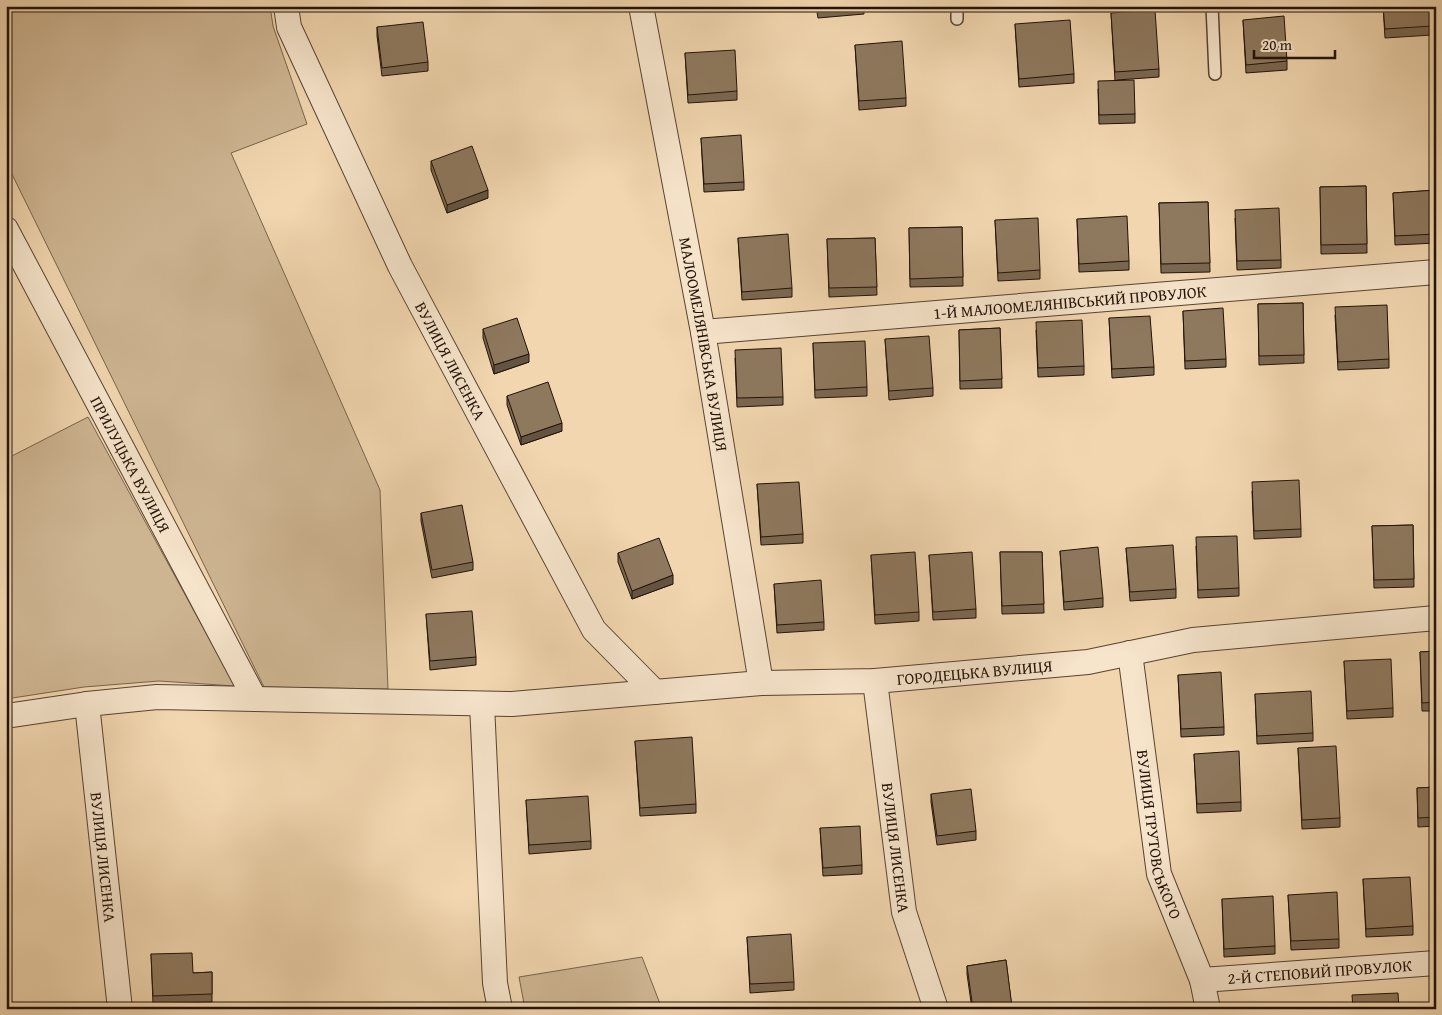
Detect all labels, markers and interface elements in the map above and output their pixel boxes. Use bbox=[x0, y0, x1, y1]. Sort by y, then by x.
scale bar bbox=[1254, 28, 1336, 60]
text: 20 m bbox=[1262, 34, 1293, 55]
street label: МАЛООМЕЛЯНІВСЬКА ВУЛИЦЯ bbox=[673, 235, 735, 454]
street label: 1-Й МАЛООМЕЛЯНІВСЬКИЙ ПРОВУЛОК bbox=[932, 279, 1207, 325]
street label: ВУЛИЦЯ ЛИСЕНКА bbox=[409, 297, 492, 424]
street label: ПРИЛУЦЬКА ВУЛИЦЯ bbox=[84, 392, 177, 537]
street label: ГОРОДЕЦЬКА ВУЛИЦЯ bbox=[896, 653, 1054, 691]
street label: ВУЛИЦЯ ТРУТОВСЬКОГО bbox=[1131, 748, 1188, 923]
street label: ВУЛИЦЯ ЛИСЕНКА bbox=[876, 781, 916, 914]
street label: ВУЛИЦЯ ЛИСЕНКА bbox=[85, 791, 123, 924]
street label: 2-Й СТЕПОВИЙ ПРОВУЛОК bbox=[1227, 953, 1413, 990]

